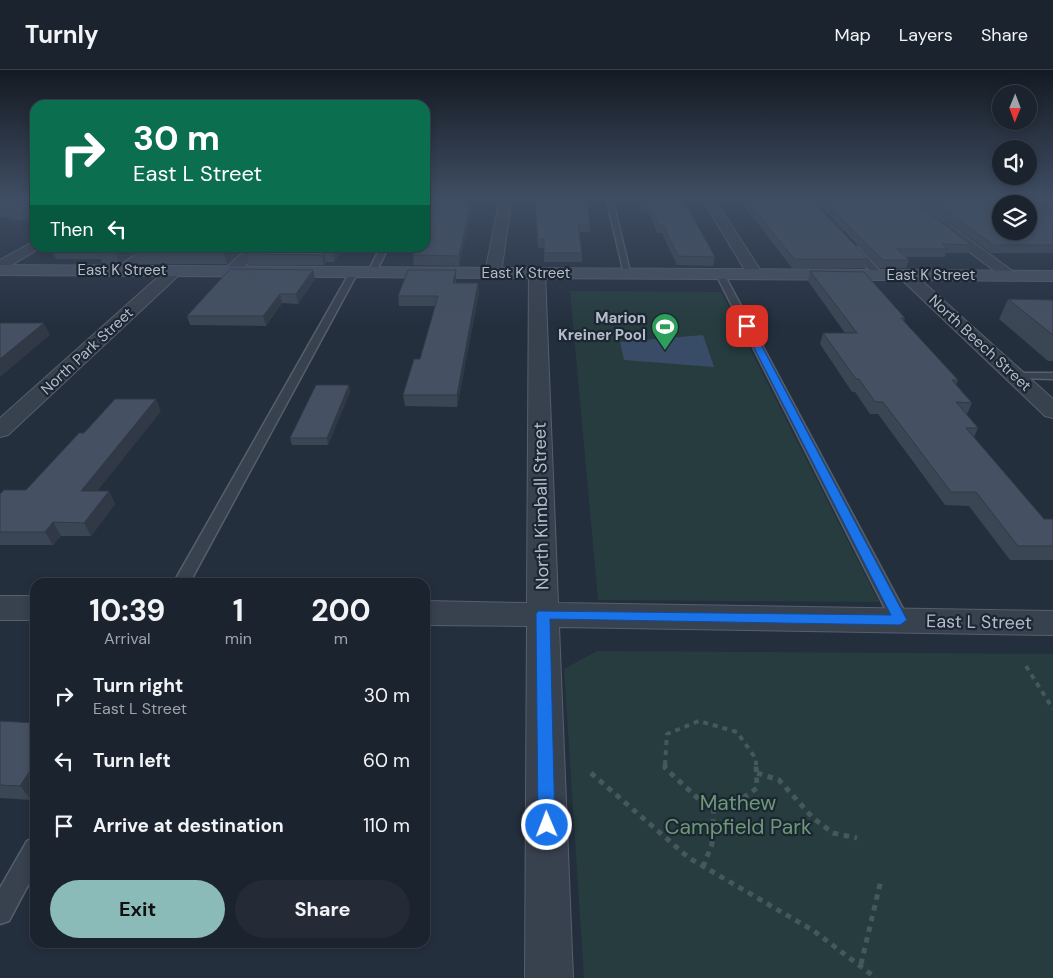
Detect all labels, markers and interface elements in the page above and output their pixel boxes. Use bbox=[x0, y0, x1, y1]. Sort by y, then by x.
text: Turnly bbox=[25, 19, 98, 50]
text: Map bbox=[835, 23, 871, 47]
text: Layers bbox=[899, 23, 953, 47]
text: Share bbox=[981, 23, 1028, 47]
north arrow bbox=[992, 85, 1038, 130]
map controls bbox=[992, 85, 1037, 240]
text: 30 m bbox=[133, 115, 220, 161]
icon: right bbox=[50, 120, 115, 185]
button: sound bbox=[992, 140, 1037, 185]
text: East L Street bbox=[133, 159, 262, 188]
button: layers bbox=[992, 195, 1037, 240]
icon: left bbox=[103, 215, 131, 243]
text: Then bbox=[50, 217, 93, 242]
street label: East K Street bbox=[78, 260, 167, 280]
street label: East K Street bbox=[482, 263, 571, 283]
street label: East K Street bbox=[887, 265, 976, 285]
street label: North Beech Street bbox=[925, 290, 1036, 396]
street label: North Park Street bbox=[37, 303, 138, 399]
pin bbox=[726, 305, 768, 347]
place label: Marion Kreiner Pool bbox=[558, 308, 646, 345]
sports icon: Marion Kreiner Pool bbox=[650, 312, 680, 351]
icon: arrive bbox=[733, 312, 761, 340]
street label: North Kimball Street bbox=[528, 422, 554, 590]
text: 10:39 bbox=[89, 591, 165, 630]
text: 1 bbox=[233, 591, 244, 630]
text: 200 bbox=[311, 591, 371, 630]
street label: East L Street bbox=[926, 609, 1032, 635]
text: Arrival bbox=[104, 628, 151, 649]
text: min bbox=[225, 628, 252, 649]
text: m bbox=[334, 628, 348, 649]
text: Turn right bbox=[93, 673, 183, 698]
icon: right bbox=[50, 682, 78, 710]
text: 30 m bbox=[364, 683, 410, 708]
text: East L Street bbox=[93, 698, 187, 719]
icon: left bbox=[50, 747, 78, 775]
text: Turn left bbox=[93, 748, 171, 773]
text: 60 m bbox=[363, 748, 410, 773]
park label: Mathew Campfield Park bbox=[665, 789, 812, 841]
position arrow bbox=[520, 798, 572, 850]
icon: arrive bbox=[50, 812, 78, 840]
text: Arrive at destination bbox=[93, 813, 284, 838]
text: 110 m bbox=[363, 813, 410, 838]
button: Exit bbox=[50, 880, 225, 938]
button: Share bbox=[235, 880, 410, 938]

